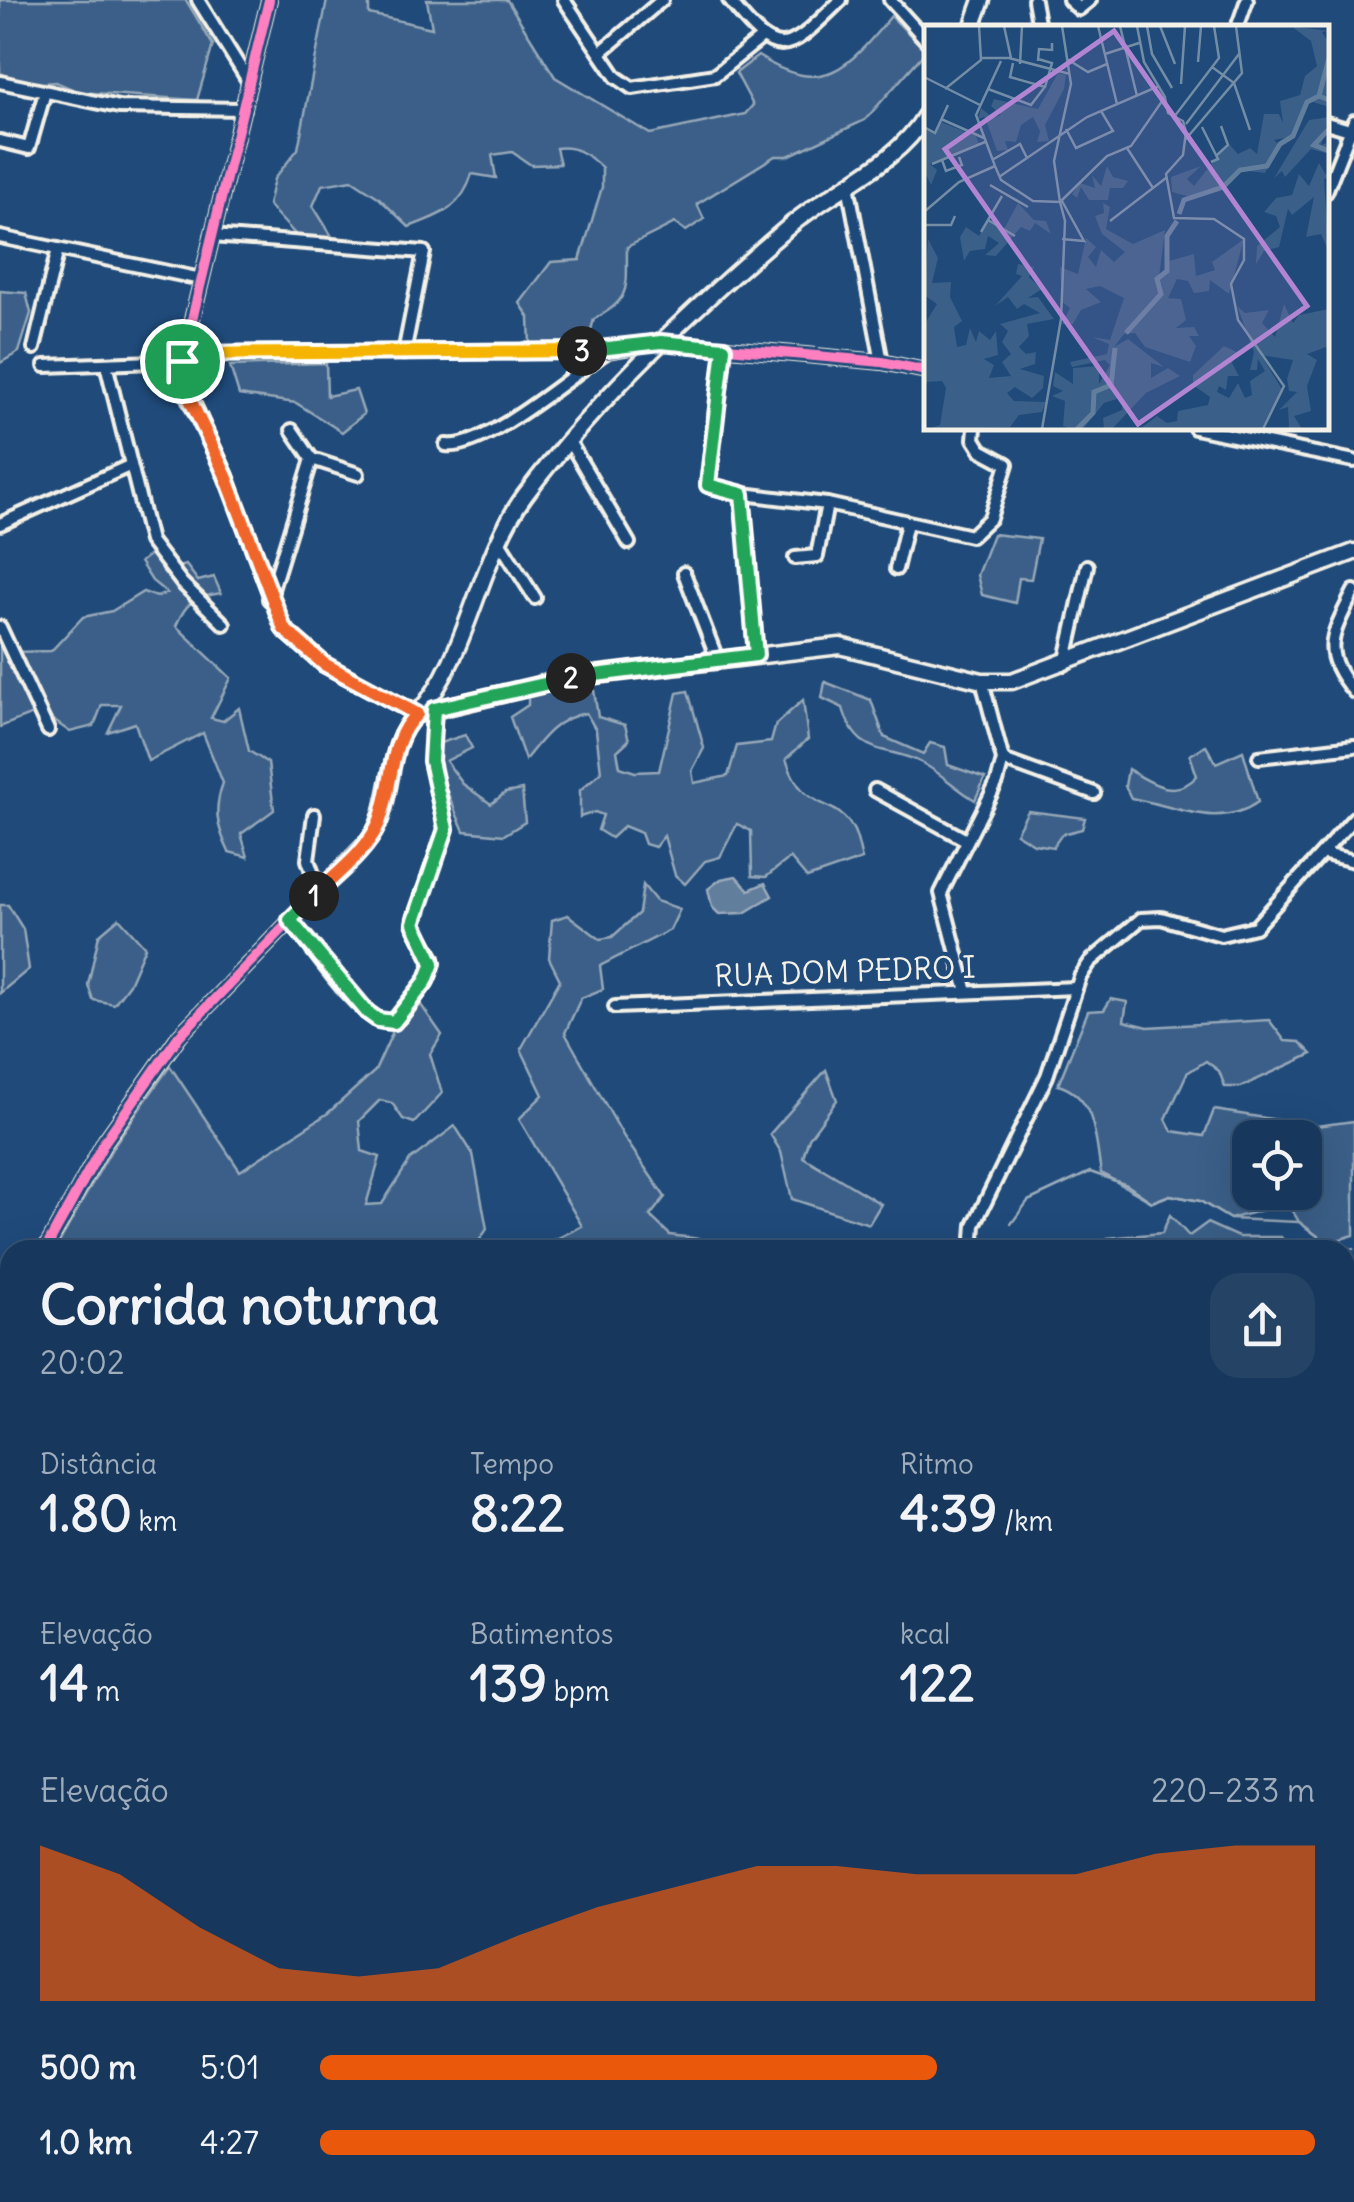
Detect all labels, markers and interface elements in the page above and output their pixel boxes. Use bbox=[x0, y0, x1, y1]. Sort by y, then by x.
inset map bbox=[924, 25, 1329, 430]
pin bbox=[140, 319, 225, 404]
pin: 3 bbox=[557, 326, 607, 376]
text: 3 bbox=[574, 333, 590, 369]
icon: arrive bbox=[155, 334, 210, 389]
pin: 2 bbox=[546, 653, 596, 703]
text: 2 bbox=[563, 660, 579, 696]
pin: 1 bbox=[289, 871, 339, 921]
text: 1 bbox=[308, 878, 320, 914]
street label: RUA DOM PEDRO I bbox=[714, 947, 976, 995]
map controls bbox=[1232, 1120, 1322, 1210]
button: locate bbox=[1232, 1120, 1322, 1210]
text: Corrida noturna bbox=[40, 1270, 439, 1339]
button: share bbox=[1210, 1273, 1315, 1378]
text: 20:02 bbox=[40, 1342, 124, 1383]
text: Distância bbox=[40, 1446, 157, 1482]
text: Tempo bbox=[470, 1446, 554, 1482]
text: Ritmo bbox=[900, 1446, 974, 1482]
text: 1.80 bbox=[40, 1482, 132, 1545]
text: 8:22 bbox=[470, 1482, 565, 1545]
text: 4:39 bbox=[900, 1482, 997, 1545]
text: km bbox=[132, 1503, 177, 1539]
text: /km bbox=[997, 1503, 1053, 1539]
text: Elevação bbox=[40, 1616, 153, 1652]
text: Batimentos bbox=[470, 1616, 614, 1652]
text: kcal bbox=[900, 1616, 950, 1652]
text: 14 bbox=[40, 1652, 89, 1715]
text: 139 bbox=[470, 1652, 547, 1715]
text: 122 bbox=[900, 1652, 975, 1715]
text: m bbox=[89, 1673, 120, 1709]
text: bpm bbox=[547, 1673, 610, 1709]
text: Elevação bbox=[40, 1770, 169, 1811]
text: 220–233 m bbox=[1151, 1770, 1315, 1811]
text: 500 m bbox=[40, 2047, 136, 2088]
text: 5:01 bbox=[200, 2047, 259, 2088]
text: 1.0 km bbox=[40, 2122, 132, 2163]
text: 4:27 bbox=[200, 2122, 259, 2163]

